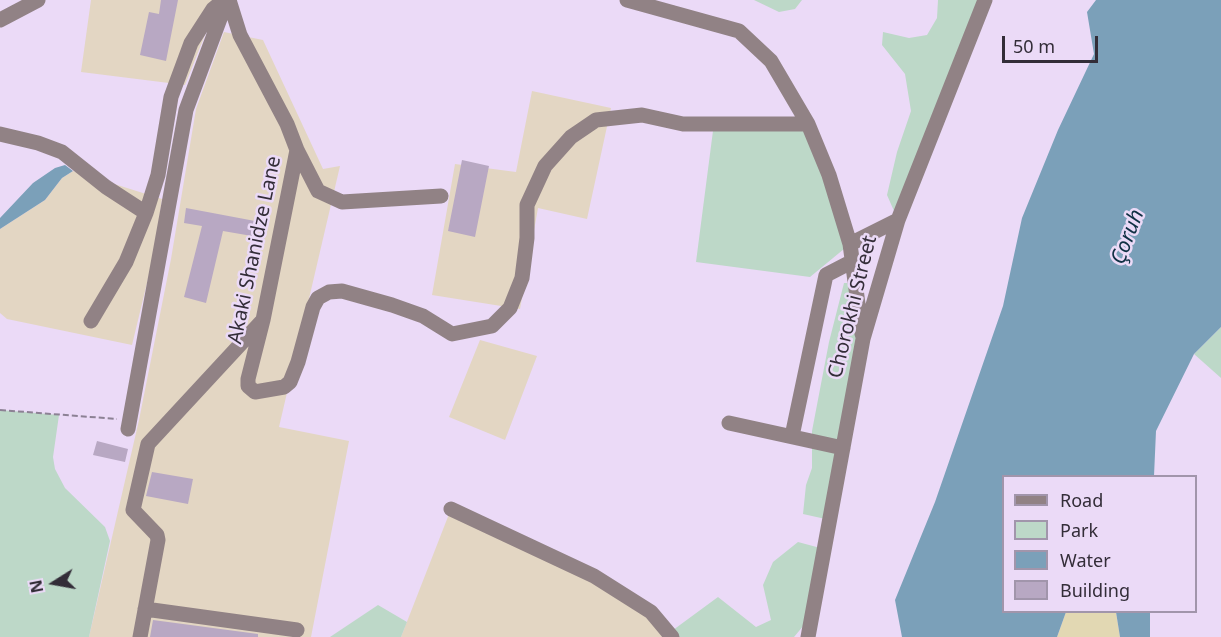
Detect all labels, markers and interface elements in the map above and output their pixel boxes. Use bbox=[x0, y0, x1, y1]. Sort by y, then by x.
scale bar bbox=[1005, 24, 1101, 62]
text: 50 m bbox=[1013, 34, 1055, 58]
street label: Akaki Shanidze Lane bbox=[223, 154, 287, 346]
water label: Çoruh bbox=[1106, 206, 1150, 268]
street label: Chorokhi Street bbox=[824, 233, 882, 381]
legend bbox=[1002, 475, 1197, 613]
text: Road bbox=[1060, 488, 1103, 512]
text: Park bbox=[1060, 518, 1098, 542]
text: Water bbox=[1060, 548, 1111, 572]
north arrow bbox=[24, 553, 84, 613]
text: N bbox=[24, 578, 48, 595]
text: Building bbox=[1060, 578, 1130, 602]

